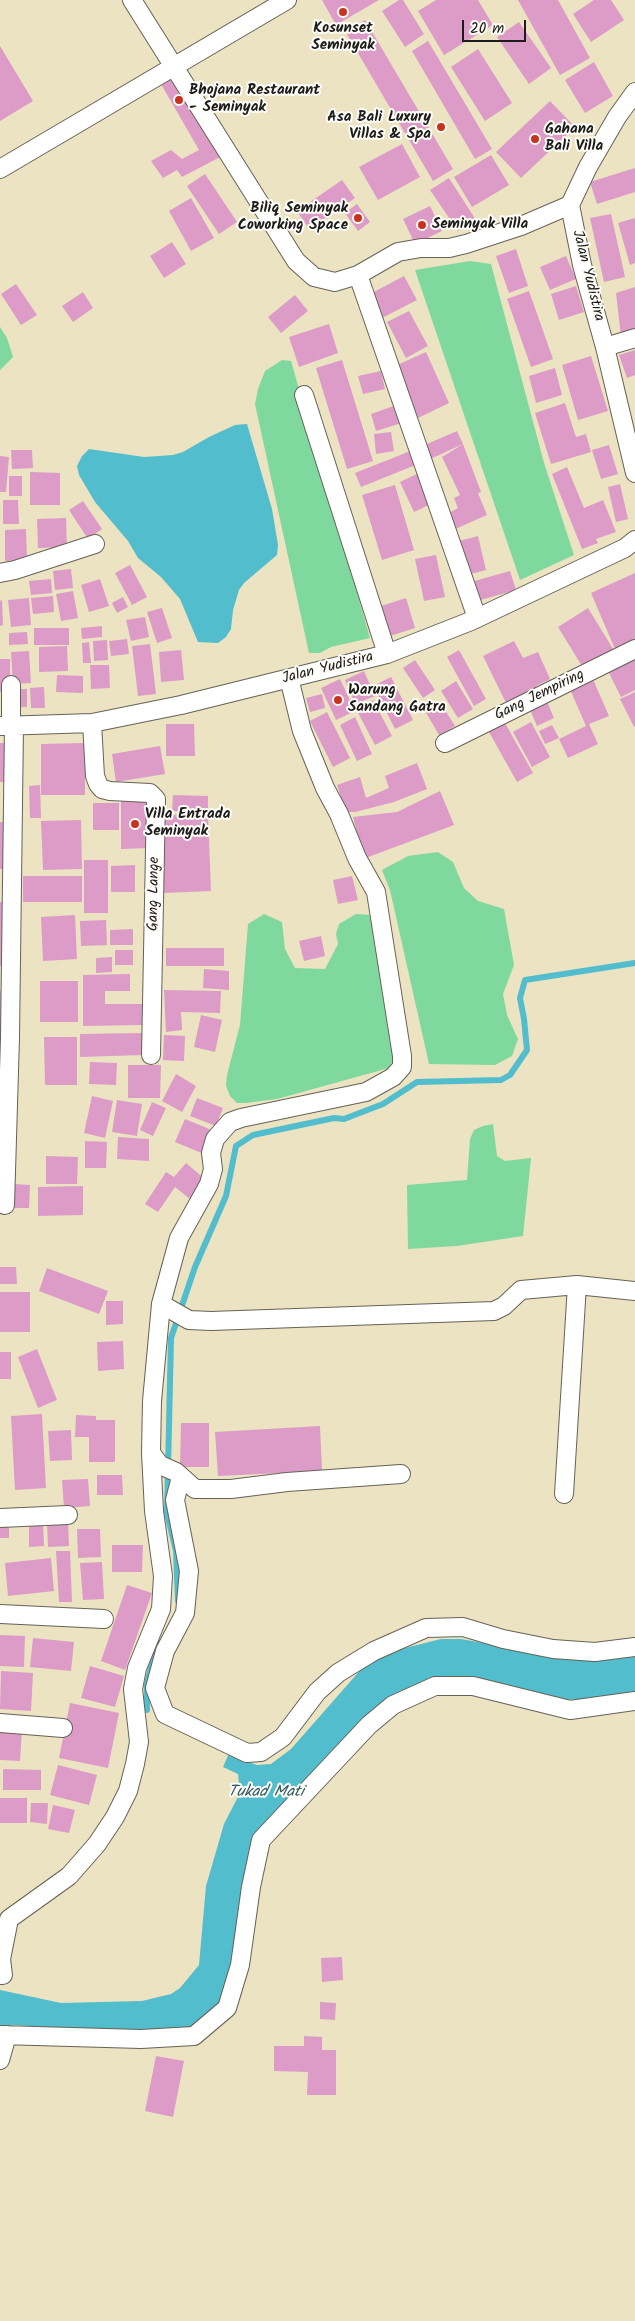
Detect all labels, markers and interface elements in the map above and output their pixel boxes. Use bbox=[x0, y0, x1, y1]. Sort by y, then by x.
marker: Kosunset Seminyak bbox=[337, 6, 349, 18]
scale bar bbox=[465, 10, 529, 42]
text: 20 m bbox=[470, 17, 504, 41]
place label: Kosunset Seminyak bbox=[312, 20, 374, 55]
place label: Bhojana Restaurant - Seminyak bbox=[189, 82, 320, 117]
marker: Bhojana Restaurant - Seminyak bbox=[173, 94, 185, 106]
place label: Asa Bali Luxury Villas & Spa bbox=[327, 109, 431, 144]
marker: Asa Bali Luxury Villas & Spa bbox=[435, 121, 447, 133]
place label: Gahana Bali Villa bbox=[545, 121, 603, 156]
marker: Gahana Bali Villa bbox=[529, 133, 541, 145]
place label: Biliq Seminyak Coworking Space bbox=[238, 200, 348, 235]
marker: Biliq Seminyak Coworking Space bbox=[352, 212, 364, 224]
place label: Seminyak Villa bbox=[432, 216, 528, 234]
marker: Seminyak Villa bbox=[416, 219, 428, 231]
street label: Jalan Yudistira bbox=[567, 228, 607, 324]
street label: Jalan Yudistira bbox=[280, 649, 376, 689]
street label: Gang Jempiring bbox=[492, 667, 588, 725]
place label: Warung Sandang Gatra bbox=[348, 682, 446, 717]
marker: Warung Sandang Gatra bbox=[332, 694, 344, 706]
place label: Villa Entrada Seminyak bbox=[145, 806, 230, 841]
marker: Villa Entrada Seminyak bbox=[129, 818, 141, 830]
street label: Gang Lange bbox=[145, 857, 165, 931]
water label: Tukad Mati bbox=[228, 1783, 304, 1803]

